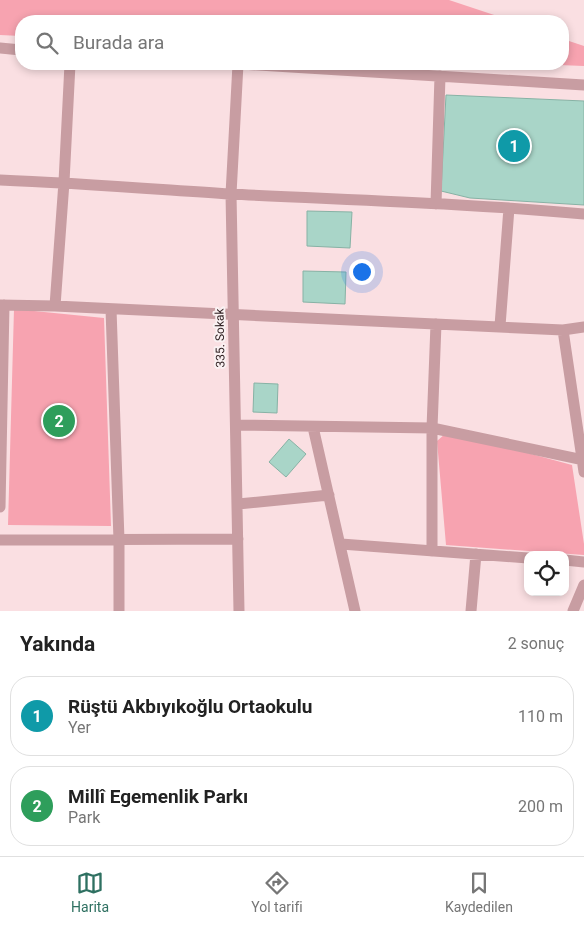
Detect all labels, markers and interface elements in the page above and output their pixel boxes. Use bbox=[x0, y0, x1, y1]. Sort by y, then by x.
search box bbox=[15, 15, 569, 70]
icon: search bbox=[33, 29, 61, 57]
text: Burada ara bbox=[73, 31, 164, 54]
pin: 1 bbox=[498, 127, 530, 165]
your location bbox=[349, 259, 375, 285]
street label: 335. Sokak bbox=[212, 307, 228, 368]
pin: 2 bbox=[43, 402, 75, 440]
map controls bbox=[524, 551, 569, 596]
button: locate bbox=[524, 551, 569, 596]
text: Yakında bbox=[20, 632, 95, 656]
text: 2 sonuç bbox=[508, 634, 564, 653]
text: Rüştü Akbıyıkoğlu Ortaokulu bbox=[68, 695, 312, 718]
text: 1 bbox=[32, 707, 42, 726]
text: 110 m bbox=[518, 707, 563, 726]
text: Yer bbox=[68, 718, 91, 737]
text: Millî Egemenlik Parkı bbox=[68, 785, 248, 808]
text: 2 bbox=[32, 797, 42, 816]
text: 200 m bbox=[518, 797, 563, 816]
text: Park bbox=[68, 808, 100, 827]
tab: Harita bbox=[71, 869, 109, 915]
tab: Yol tarifi bbox=[251, 869, 303, 915]
tab: Kaydedilen bbox=[445, 869, 513, 915]

